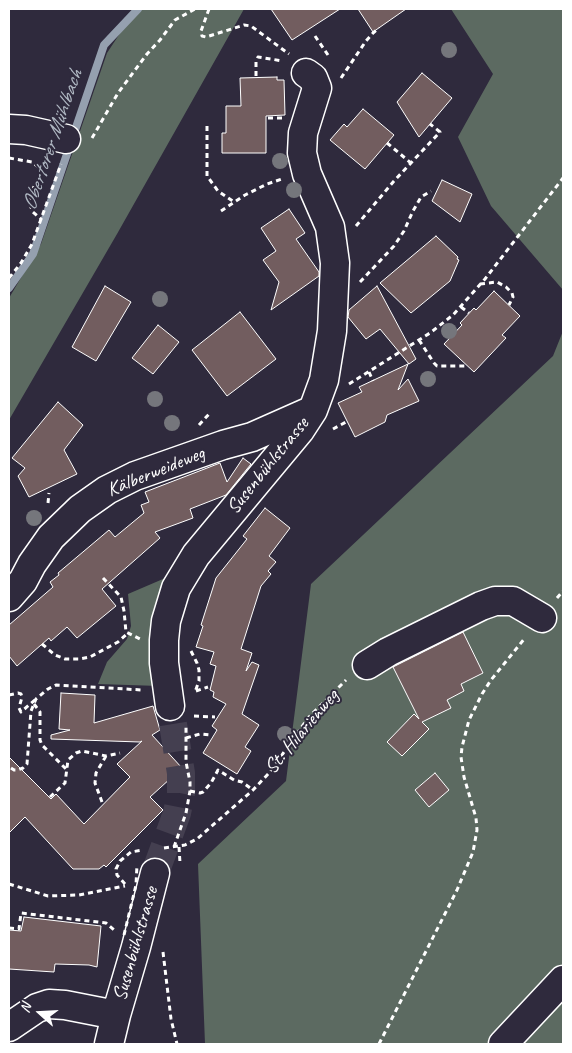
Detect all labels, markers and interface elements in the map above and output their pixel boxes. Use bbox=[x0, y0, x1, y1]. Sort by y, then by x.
water label: Obertorer Mühlbach bbox=[17, 66, 89, 214]
street label: Susenbühlstrasse bbox=[222, 413, 314, 519]
street label: Kälberweideweg bbox=[104, 442, 208, 502]
street label: St. Hilarienweg bbox=[260, 685, 344, 779]
street label: Susenbühlstrasse bbox=[108, 884, 164, 1004]
north arrow bbox=[15, 988, 65, 1038]
text: N bbox=[16, 1001, 35, 1015]

